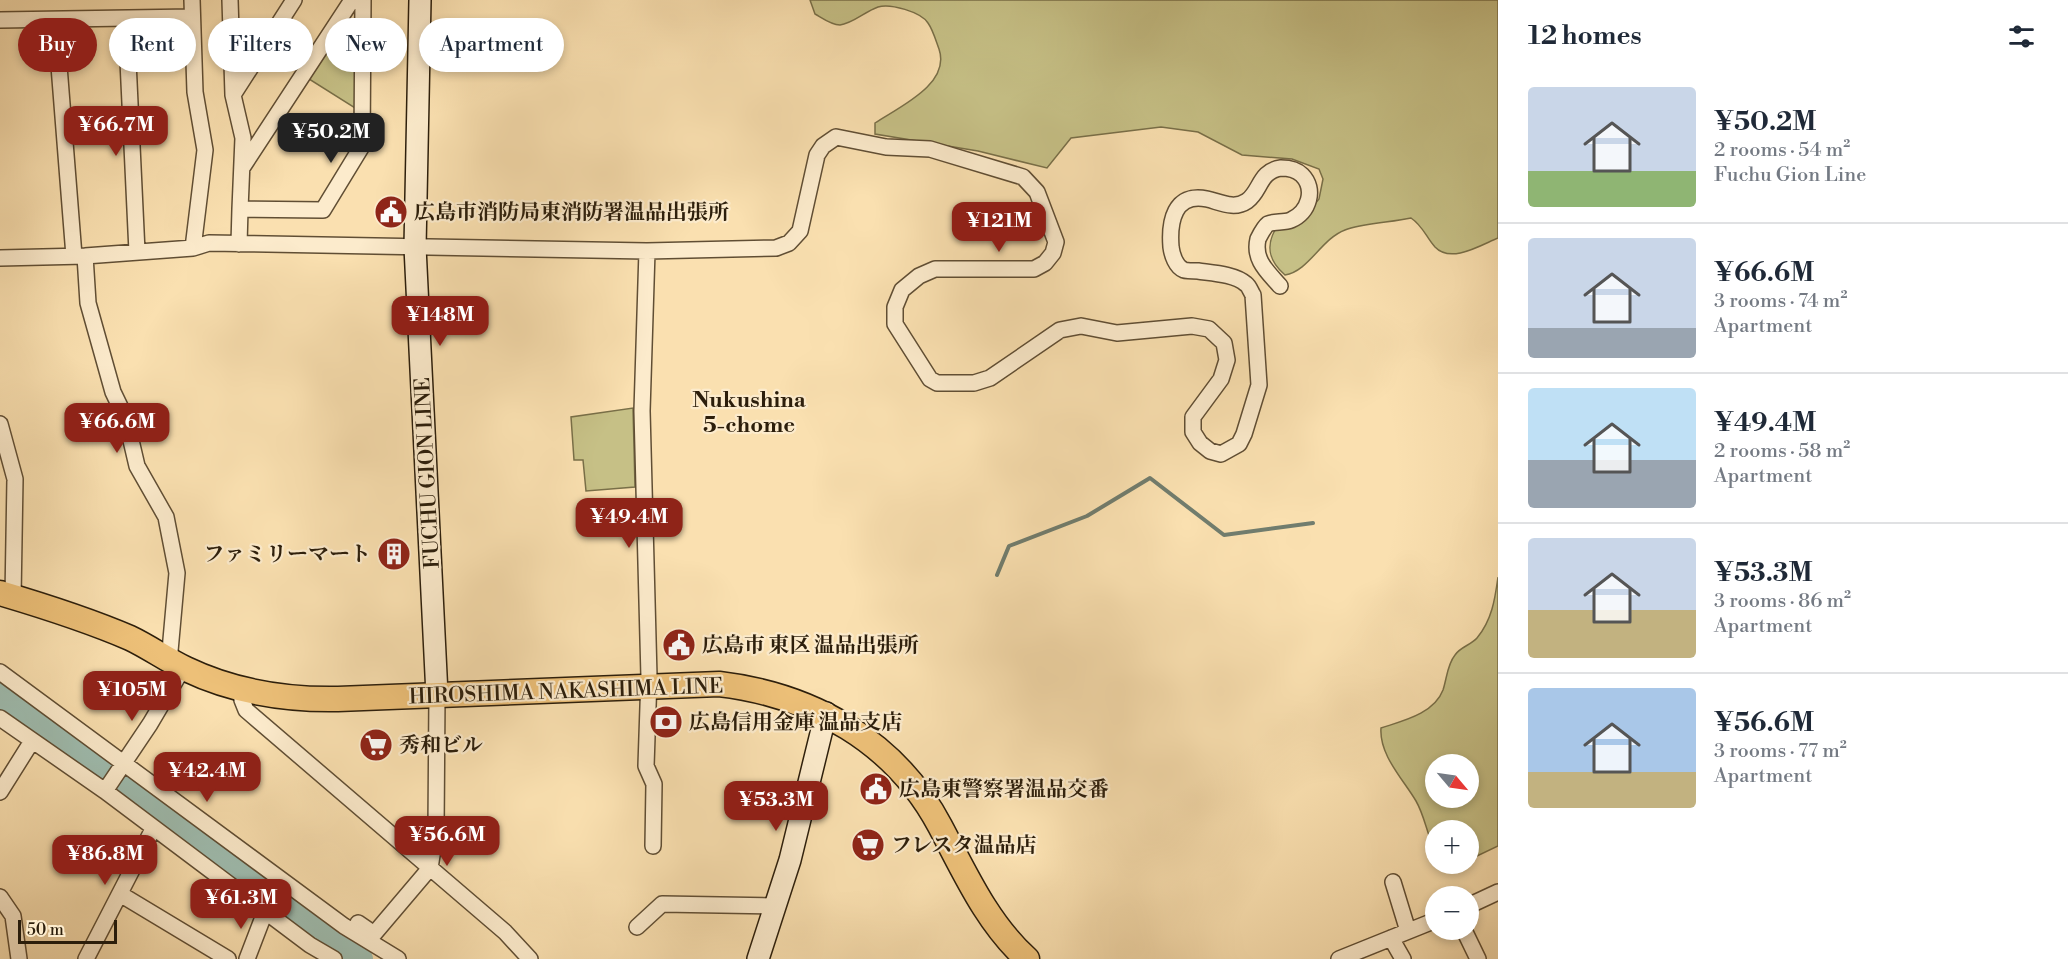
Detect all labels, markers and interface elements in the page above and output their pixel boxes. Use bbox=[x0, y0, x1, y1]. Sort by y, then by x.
chip: Buy bbox=[18, 18, 97, 72]
chip: Rent bbox=[109, 18, 196, 72]
chip: Filters bbox=[208, 18, 313, 72]
chip: New bbox=[325, 18, 407, 72]
chip: Apartment bbox=[419, 18, 564, 72]
text: 12 homes bbox=[1528, 20, 1642, 52]
icon: filters bbox=[2005, 20, 2038, 53]
pin: ¥66.7M bbox=[67, 106, 165, 157]
text: ¥50.2M bbox=[1714, 106, 1816, 138]
icon: home bbox=[1576, 111, 1648, 183]
text: ¥66.7M bbox=[78, 113, 154, 138]
pin: ¥50.2M bbox=[282, 113, 380, 164]
text: ¥50.2M bbox=[292, 120, 370, 145]
text: 2 rooms · 54 m² bbox=[1714, 138, 1850, 163]
text: Fuchu Gion Line bbox=[1714, 163, 1866, 188]
public building icon: 広島市消防局東消防署温品出張所 bbox=[373, 194, 409, 230]
place label: 広島市消防局東消防署温品出張所 bbox=[414, 200, 729, 226]
pin: ¥121M bbox=[957, 202, 1041, 253]
text: ¥121M bbox=[966, 209, 1032, 234]
text: ¥66.6M bbox=[1714, 257, 1814, 289]
icon: home bbox=[1576, 262, 1648, 334]
text: 3 rooms · 74 m² bbox=[1714, 289, 1847, 314]
pin: ¥148M bbox=[398, 296, 482, 347]
text: ¥148M bbox=[406, 303, 474, 328]
text: Apartment bbox=[1714, 314, 1812, 339]
street label: FUCHU GION LINE bbox=[410, 377, 446, 569]
district label: Nukushina 5-chome bbox=[692, 387, 807, 439]
pin: ¥66.6M bbox=[68, 403, 166, 454]
text: ¥49.4M bbox=[1714, 407, 1816, 439]
text: ¥66.6M bbox=[78, 410, 156, 435]
icon: home bbox=[1576, 412, 1648, 484]
text: 2 rooms · 58 m² bbox=[1714, 439, 1850, 464]
text: Apartment bbox=[1714, 464, 1812, 489]
pin: ¥49.4M bbox=[580, 498, 678, 549]
text: ¥49.4M bbox=[590, 505, 668, 530]
building icon: ファミリーマート bbox=[376, 536, 412, 572]
place label: ファミリーマート bbox=[203, 542, 371, 568]
text: ¥53.3M bbox=[1714, 557, 1813, 589]
icon: home bbox=[1576, 562, 1648, 634]
text: 3 rooms · 86 m² bbox=[1714, 589, 1851, 614]
text: Apartment bbox=[1714, 614, 1812, 639]
public building icon: 広島市 東区 温品出張所 bbox=[661, 627, 697, 663]
place label: 広島市 東区 温品出張所 bbox=[702, 633, 919, 659]
pin: ¥105M bbox=[90, 671, 174, 722]
street label: HIROSHIMA NAKASHIMA LINE bbox=[408, 674, 724, 710]
text: ¥105M bbox=[97, 678, 167, 703]
bank icon: 広島信用金庫 温品支店 bbox=[648, 704, 684, 740]
text: ¥56.6M bbox=[1714, 707, 1814, 739]
place label: 広島信用金庫 温品支店 bbox=[689, 710, 902, 736]
icon: home bbox=[1576, 712, 1648, 784]
supermarket icon: 秀和ビル bbox=[358, 727, 394, 763]
place label: 秀和ビル bbox=[399, 733, 483, 759]
text: 3 rooms · 77 m² bbox=[1714, 739, 1847, 764]
pin: ¥42.4M bbox=[158, 752, 256, 803]
north arrow bbox=[1425, 754, 1479, 808]
map controls bbox=[1425, 754, 1479, 940]
text: ¥42.4M bbox=[168, 759, 246, 784]
text: Apartment bbox=[1714, 764, 1812, 789]
public building icon: 広島東警察署温品交番 bbox=[858, 771, 894, 807]
place label: 広島東警察署温品交番 bbox=[899, 777, 1109, 803]
pin: ¥53.3M bbox=[727, 781, 825, 832]
text: ¥53.3M bbox=[738, 788, 814, 813]
pin: ¥56.6M bbox=[398, 816, 496, 867]
button: + bbox=[1425, 820, 1479, 874]
text: ¥56.6M bbox=[409, 823, 485, 848]
supermarket icon: フレスタ温品店 bbox=[850, 827, 886, 863]
place label: フレスタ温品店 bbox=[891, 833, 1037, 859]
pin: ¥86.8M bbox=[56, 835, 154, 886]
text: ¥86.8M bbox=[66, 842, 144, 867]
pin: ¥61.3M bbox=[192, 879, 290, 930]
text: ¥61.3M bbox=[204, 886, 278, 911]
button: − bbox=[1425, 886, 1479, 940]
scale bar bbox=[18, 917, 117, 944]
text: 50 m bbox=[27, 920, 64, 940]

